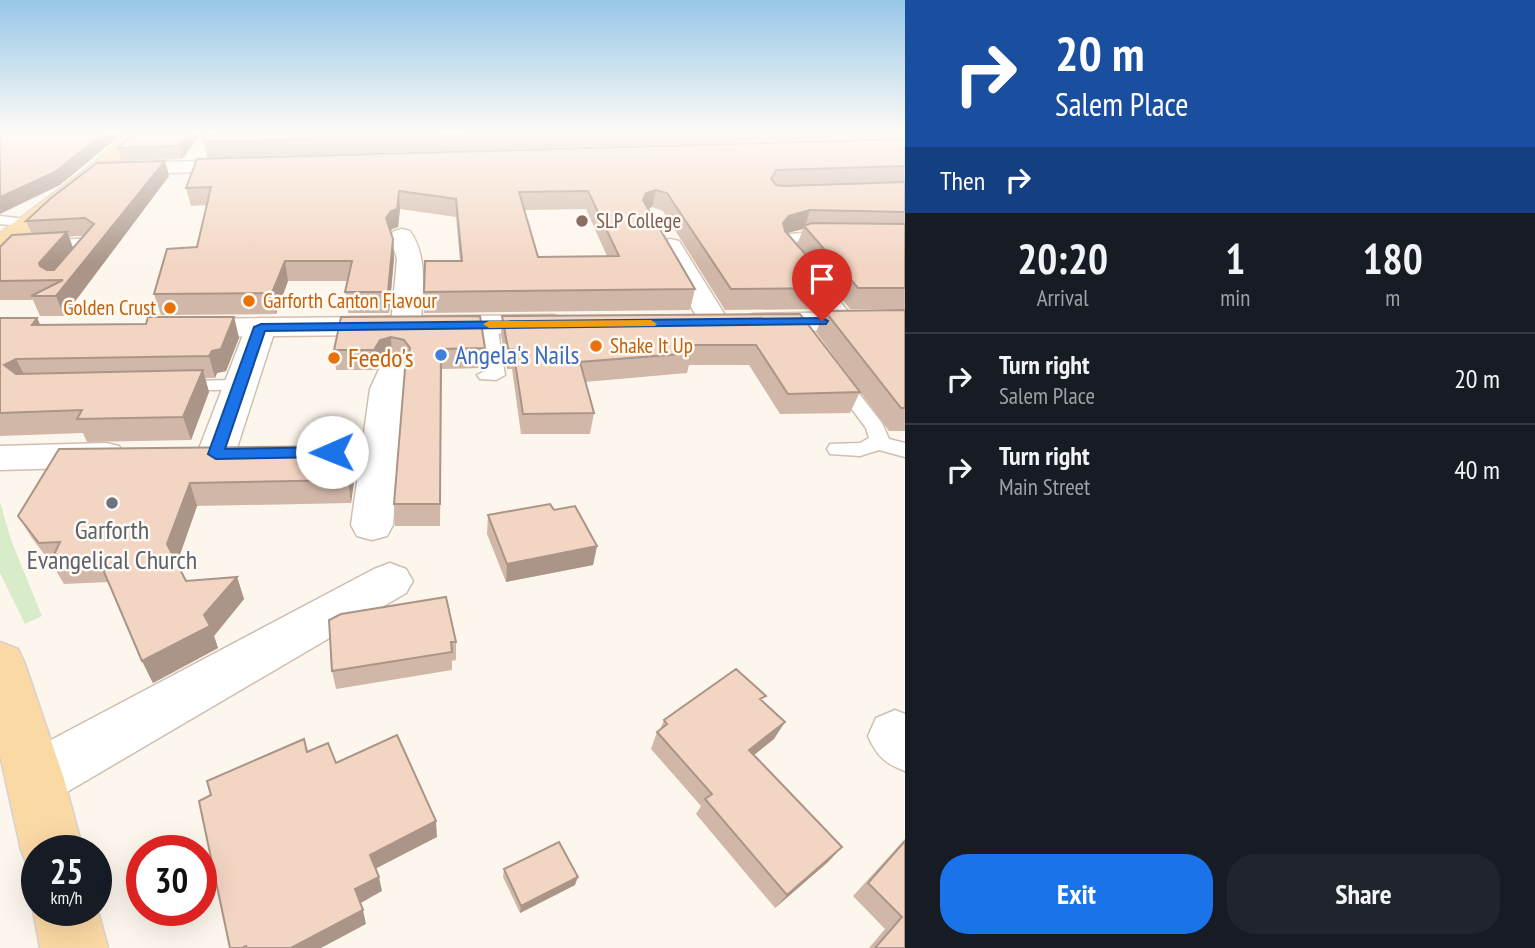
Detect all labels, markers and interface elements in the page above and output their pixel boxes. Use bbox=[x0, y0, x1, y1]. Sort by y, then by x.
text: 20 m bbox=[1055, 21, 1144, 85]
icon: right bbox=[940, 28, 1031, 119]
text: Salem Place bbox=[1055, 83, 1189, 125]
icon: right bbox=[999, 161, 1037, 199]
text: Then bbox=[940, 164, 985, 197]
place label: SLP College bbox=[596, 207, 681, 234]
marker: SLP College bbox=[574, 213, 590, 229]
text: 20:20 bbox=[1017, 231, 1108, 286]
text: 1 bbox=[1225, 231, 1245, 286]
text: 180 bbox=[1363, 231, 1423, 286]
pin bbox=[792, 249, 852, 321]
icon: arrive bbox=[803, 260, 841, 298]
text: Arrival bbox=[1037, 283, 1089, 312]
text: min bbox=[1220, 283, 1250, 312]
text: m bbox=[1385, 283, 1400, 312]
place label: Garforth Canton Flavour bbox=[263, 287, 437, 314]
marker: Garforth Canton Flavour bbox=[241, 293, 257, 309]
place label: Golden Crust bbox=[63, 294, 156, 321]
marker: Golden Crust bbox=[162, 300, 178, 316]
place label: Shake It Up bbox=[610, 332, 693, 359]
place label: Angela's Nails bbox=[455, 338, 579, 371]
marker: Shake It Up bbox=[588, 338, 604, 354]
place label: Feedo's bbox=[348, 341, 413, 374]
marker: Angela's Nails bbox=[433, 347, 449, 363]
text: Turn right bbox=[999, 348, 1090, 381]
marker: Feedo's bbox=[326, 350, 342, 366]
icon: right bbox=[940, 360, 978, 398]
text: 20 m bbox=[1454, 362, 1500, 395]
text: Salem Place bbox=[999, 381, 1095, 410]
position arrow bbox=[295, 415, 369, 489]
text: Turn right bbox=[999, 439, 1090, 472]
icon: right bbox=[940, 451, 978, 489]
text: 40 m bbox=[1454, 453, 1500, 486]
text: Main Street bbox=[999, 472, 1090, 501]
marker: Garforth Evangelical Church bbox=[104, 495, 120, 511]
place label: Garforth Evangelical Church bbox=[27, 513, 197, 576]
speed limit sign: 30 bbox=[126, 835, 217, 926]
text: 25 bbox=[50, 848, 83, 894]
button: Exit bbox=[940, 854, 1213, 934]
button: Share bbox=[1227, 854, 1500, 934]
text: km/h bbox=[51, 886, 82, 909]

